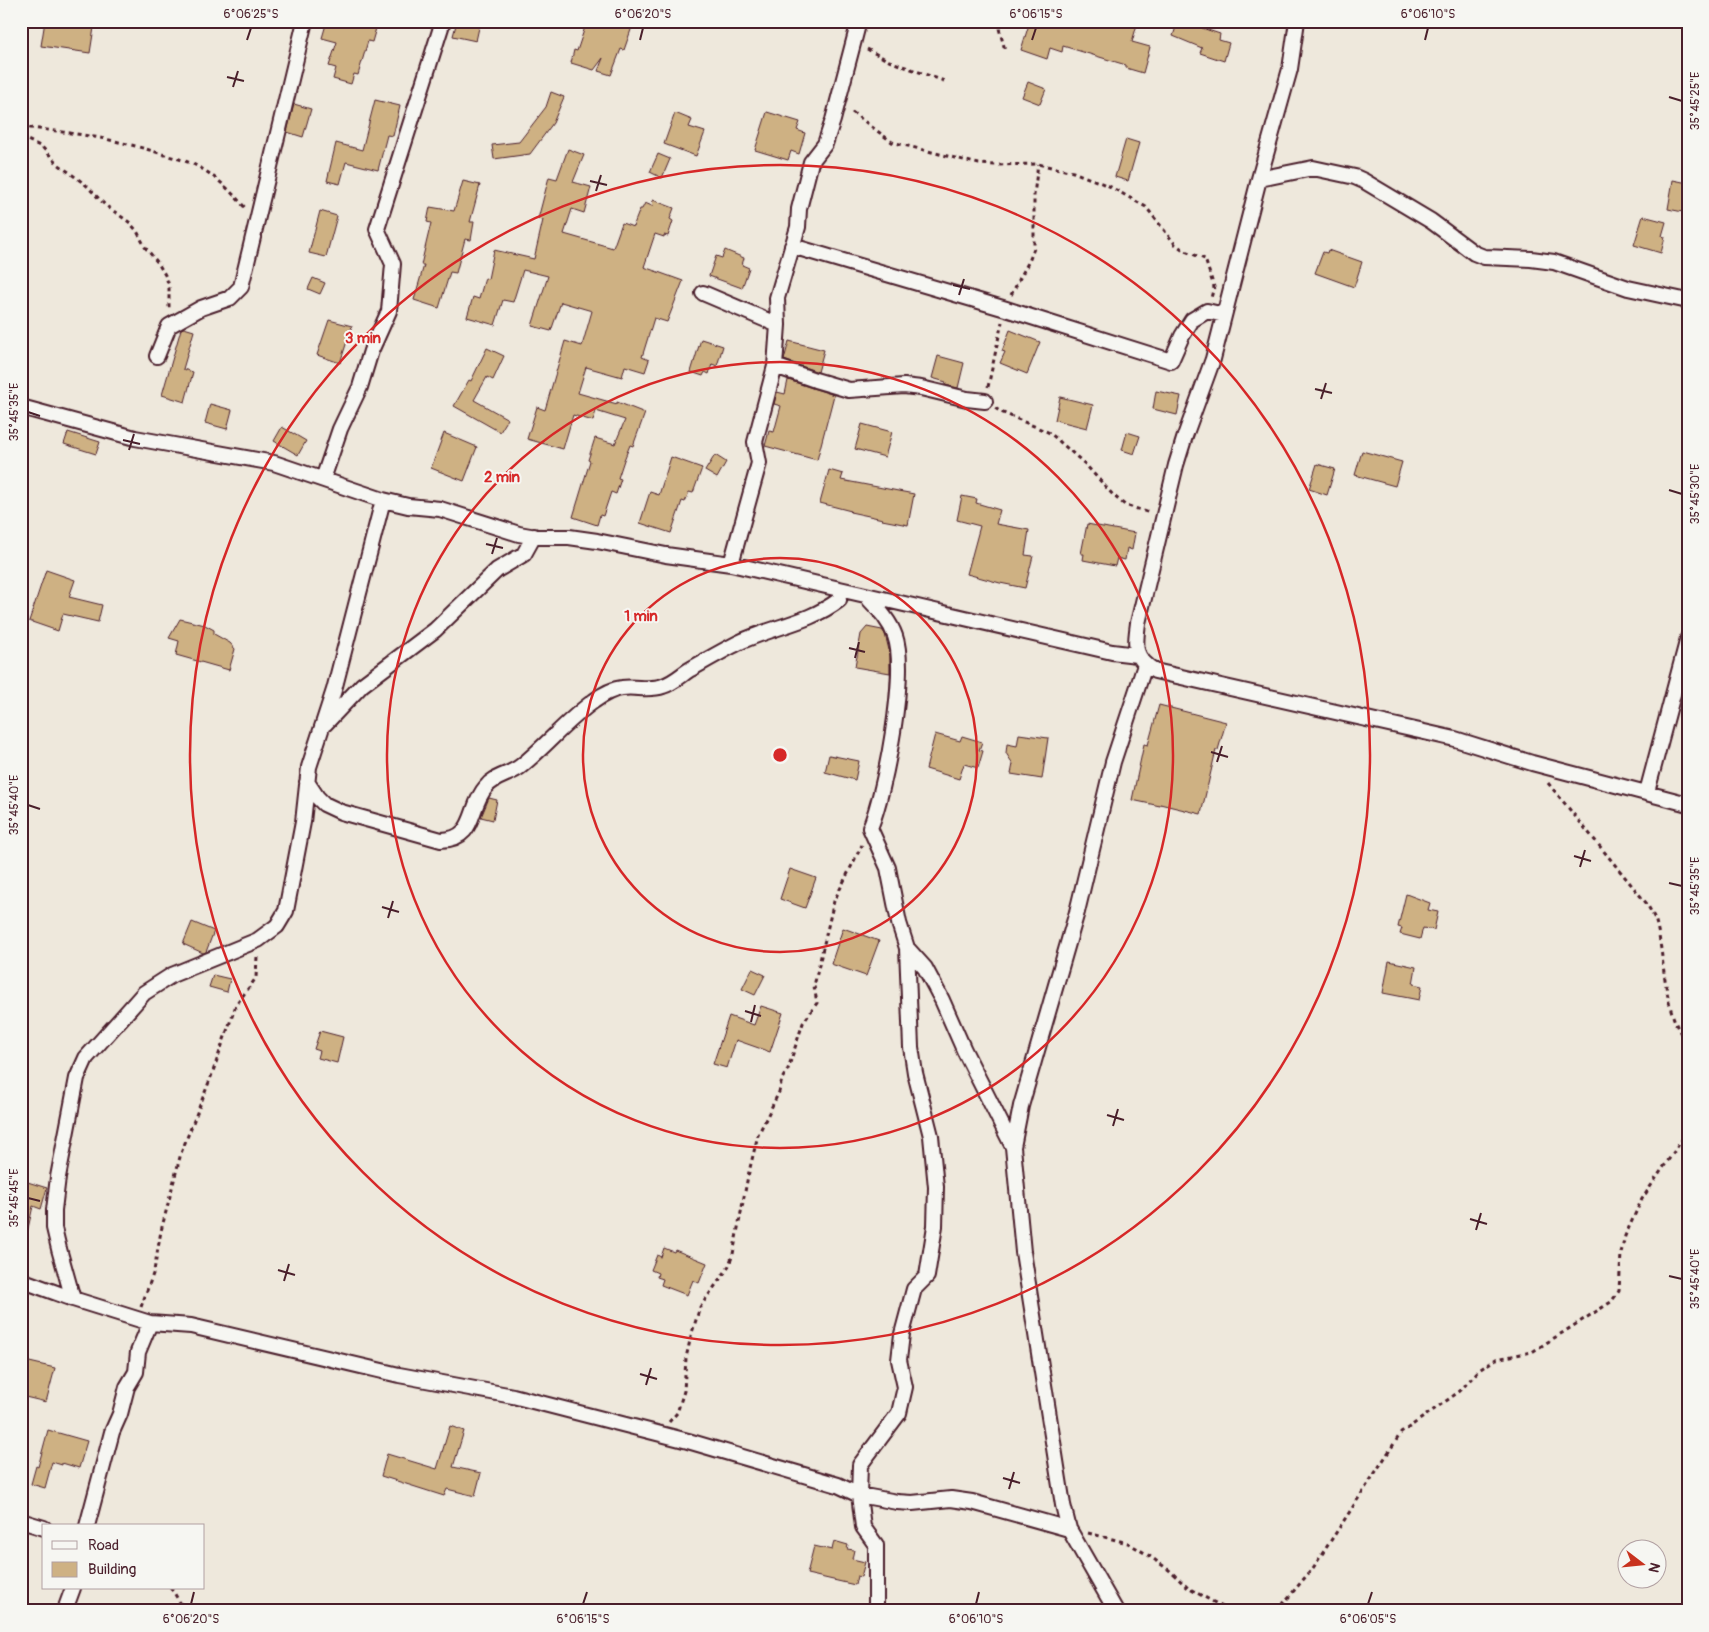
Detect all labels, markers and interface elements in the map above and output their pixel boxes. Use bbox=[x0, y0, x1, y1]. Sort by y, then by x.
text: 6°06'25"S bbox=[224, 7, 278, 22]
text: 6°06'20"S bbox=[615, 7, 671, 22]
text: 6°06'15"S bbox=[1010, 7, 1062, 22]
text: 6°06'10"S bbox=[1401, 7, 1455, 22]
text: 35°45'25"E bbox=[1688, 72, 1703, 130]
text: 3 min bbox=[345, 329, 381, 348]
text: 35°45'35"E bbox=[7, 383, 22, 441]
text: 35°45'30"E bbox=[1688, 464, 1703, 524]
text: 2 min bbox=[484, 468, 520, 487]
text: 1 min bbox=[624, 607, 658, 626]
centre of rings bbox=[771, 746, 789, 764]
text: 35°45'40"E bbox=[7, 775, 22, 835]
text: 35°45'35"E bbox=[1688, 857, 1703, 915]
text: 35°45'45"E bbox=[7, 1169, 22, 1227]
text: 35°45'40"E bbox=[1688, 1249, 1703, 1309]
legend bbox=[42, 1524, 205, 1590]
text: Road bbox=[88, 1536, 119, 1555]
north arrow bbox=[1616, 1540, 1666, 1590]
text: Building bbox=[88, 1560, 136, 1579]
text: N bbox=[1645, 1561, 1663, 1574]
text: 6°06'20"S bbox=[163, 1612, 219, 1627]
text: 6°06'15"S bbox=[557, 1612, 609, 1627]
text: 6°06'10"S bbox=[949, 1612, 1003, 1627]
text: 6°06'05"S bbox=[1340, 1612, 1396, 1627]

